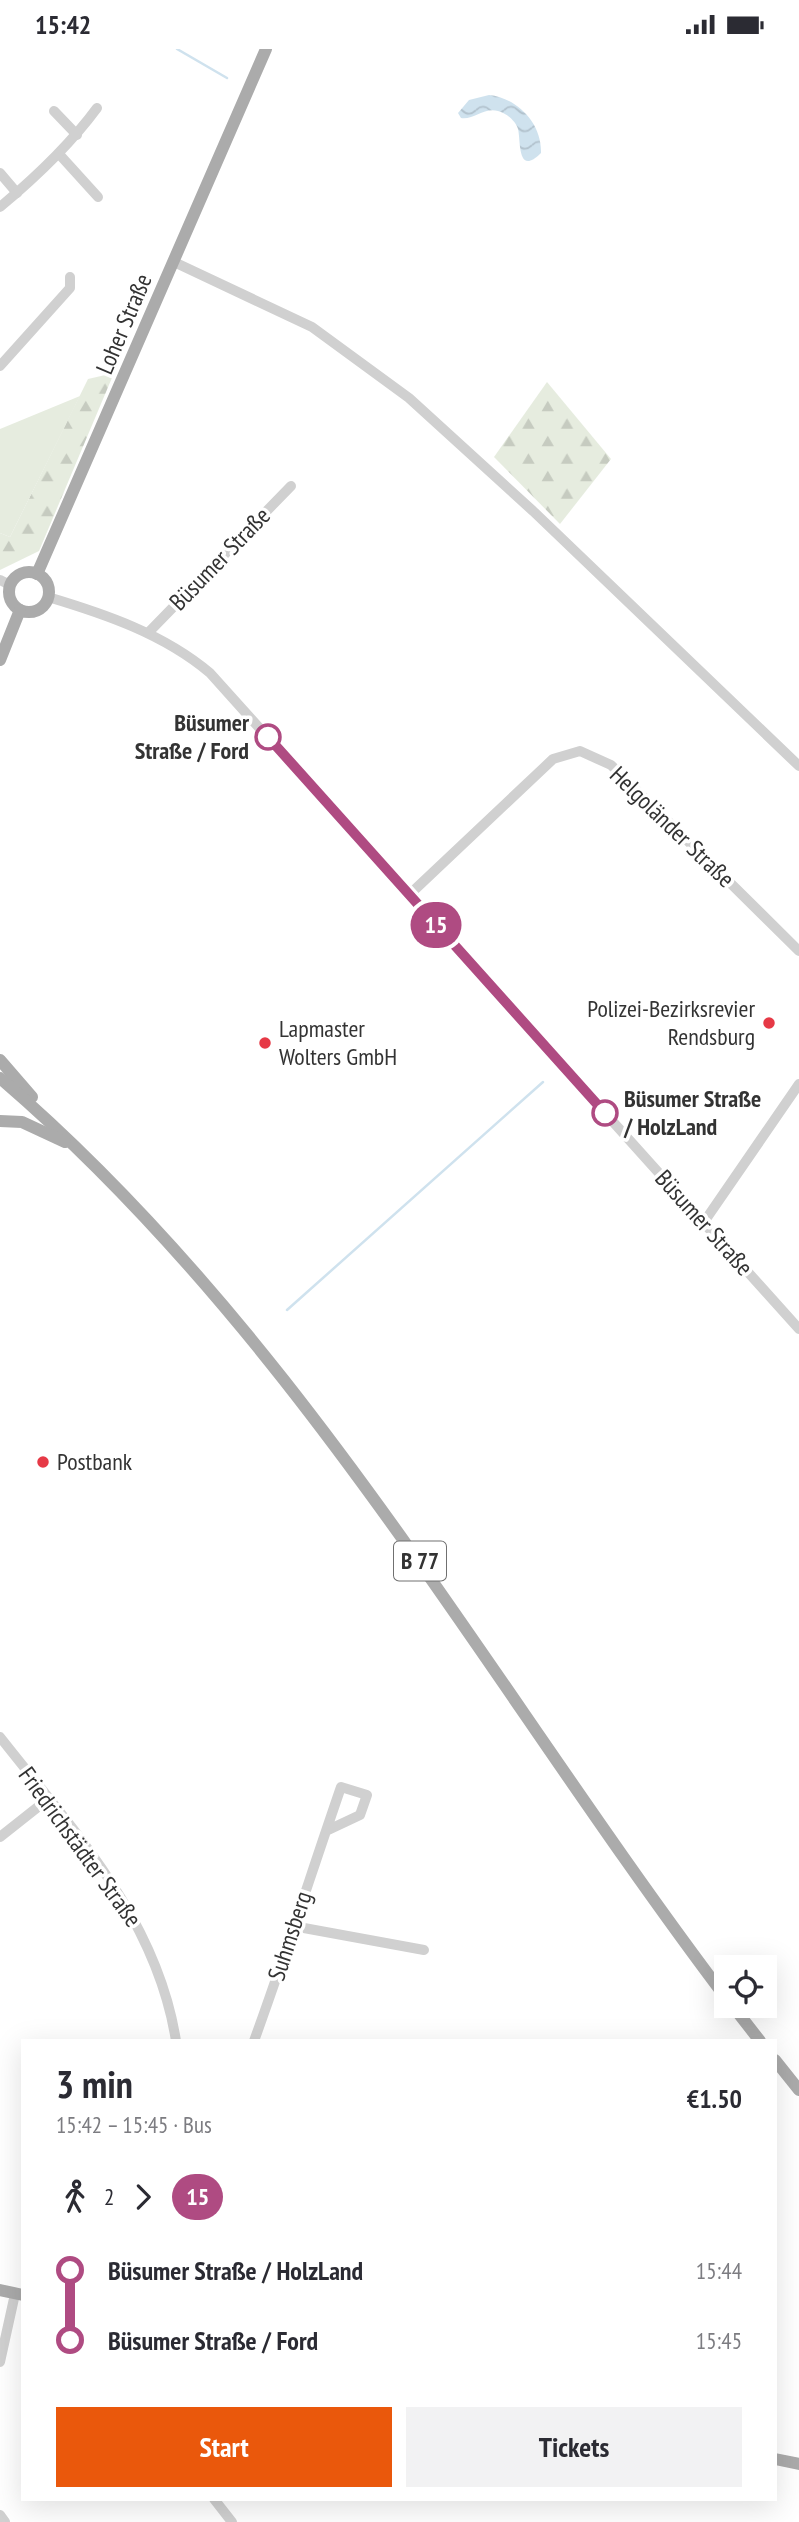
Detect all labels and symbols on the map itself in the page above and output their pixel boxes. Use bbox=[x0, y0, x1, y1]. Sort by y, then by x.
street label: Loher Straße bbox=[89, 269, 159, 379]
street label: Büsumer Straße bbox=[163, 500, 277, 617]
place label: Büsumer Straße / Ford bbox=[135, 707, 250, 766]
marker: Büsumer Straße / Ford bbox=[255, 724, 281, 750]
street label: Helgoländer Straße bbox=[603, 759, 741, 894]
line badge: 15 bbox=[404, 902, 467, 948]
place label: Polizei-Bezirksrevier Rendsburg bbox=[587, 993, 755, 1052]
place label: Lapmaster Wolters GmbH bbox=[279, 1013, 397, 1072]
marker: Polizei-Bezirksrevier Rendsburg bbox=[761, 1015, 777, 1031]
marker: Lapmaster Wolters GmbH bbox=[257, 1035, 273, 1051]
place label: Büsumer Straße / HolzLand bbox=[623, 1083, 761, 1142]
marker: Büsumer Straße / HolzLand bbox=[592, 1100, 618, 1126]
street label: Büsumer Straße bbox=[649, 1163, 760, 1282]
place label: Postbank bbox=[57, 1446, 133, 1477]
marker: Postbank bbox=[35, 1454, 51, 1470]
road number: B 77 bbox=[394, 1541, 446, 1581]
street label: Friedrichstädter Straße bbox=[12, 1761, 149, 1933]
street label: Suhmsberg bbox=[261, 1887, 319, 1985]

